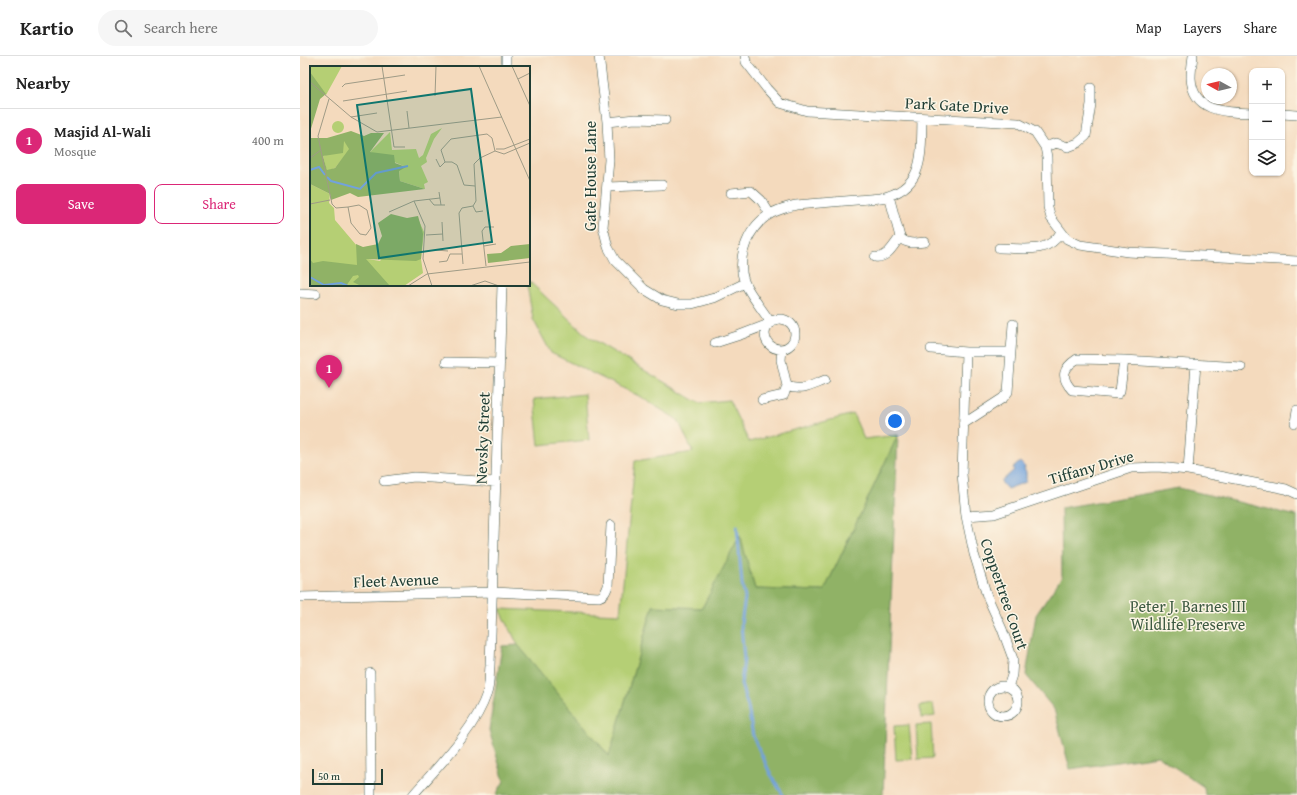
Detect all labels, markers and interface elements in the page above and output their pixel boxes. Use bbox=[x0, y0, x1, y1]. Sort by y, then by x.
search box bbox=[98, 10, 378, 46]
text: Kartio bbox=[20, 14, 74, 42]
icon: search bbox=[112, 17, 134, 39]
text: Search here bbox=[144, 17, 218, 38]
text: Map bbox=[1136, 18, 1162, 38]
text: Layers bbox=[1184, 18, 1222, 38]
text: Share bbox=[1244, 18, 1277, 38]
inset map bbox=[310, 66, 530, 286]
north arrow bbox=[1201, 68, 1237, 104]
map controls bbox=[1249, 68, 1285, 176]
button: + bbox=[1249, 68, 1285, 104]
text: Nearby bbox=[16, 70, 70, 95]
street label: Park Gate Drive bbox=[904, 90, 1010, 120]
button: − bbox=[1249, 104, 1285, 140]
text: Masjid Al-Wali bbox=[54, 121, 151, 142]
street label: Gate House Lane bbox=[578, 121, 602, 231]
text: 1 bbox=[26, 131, 32, 150]
text: 400 m bbox=[252, 131, 284, 150]
button: layers bbox=[1249, 140, 1285, 176]
text: Mosque bbox=[54, 142, 96, 161]
button: Save bbox=[16, 184, 146, 224]
button: Share bbox=[154, 184, 284, 224]
pin: 1 bbox=[316, 355, 342, 388]
street label: Nevsky Street bbox=[468, 391, 496, 485]
your location bbox=[885, 411, 905, 431]
street label: Tiffany Drive bbox=[1046, 443, 1136, 491]
street label: Coppertree Court bbox=[975, 535, 1035, 653]
street label: Fleet Avenue bbox=[353, 567, 439, 593]
park label: Peter J. Barnes III Wildlife Preserve bbox=[1130, 594, 1246, 636]
scale bar bbox=[312, 767, 383, 786]
text: 50 m bbox=[318, 768, 340, 784]

